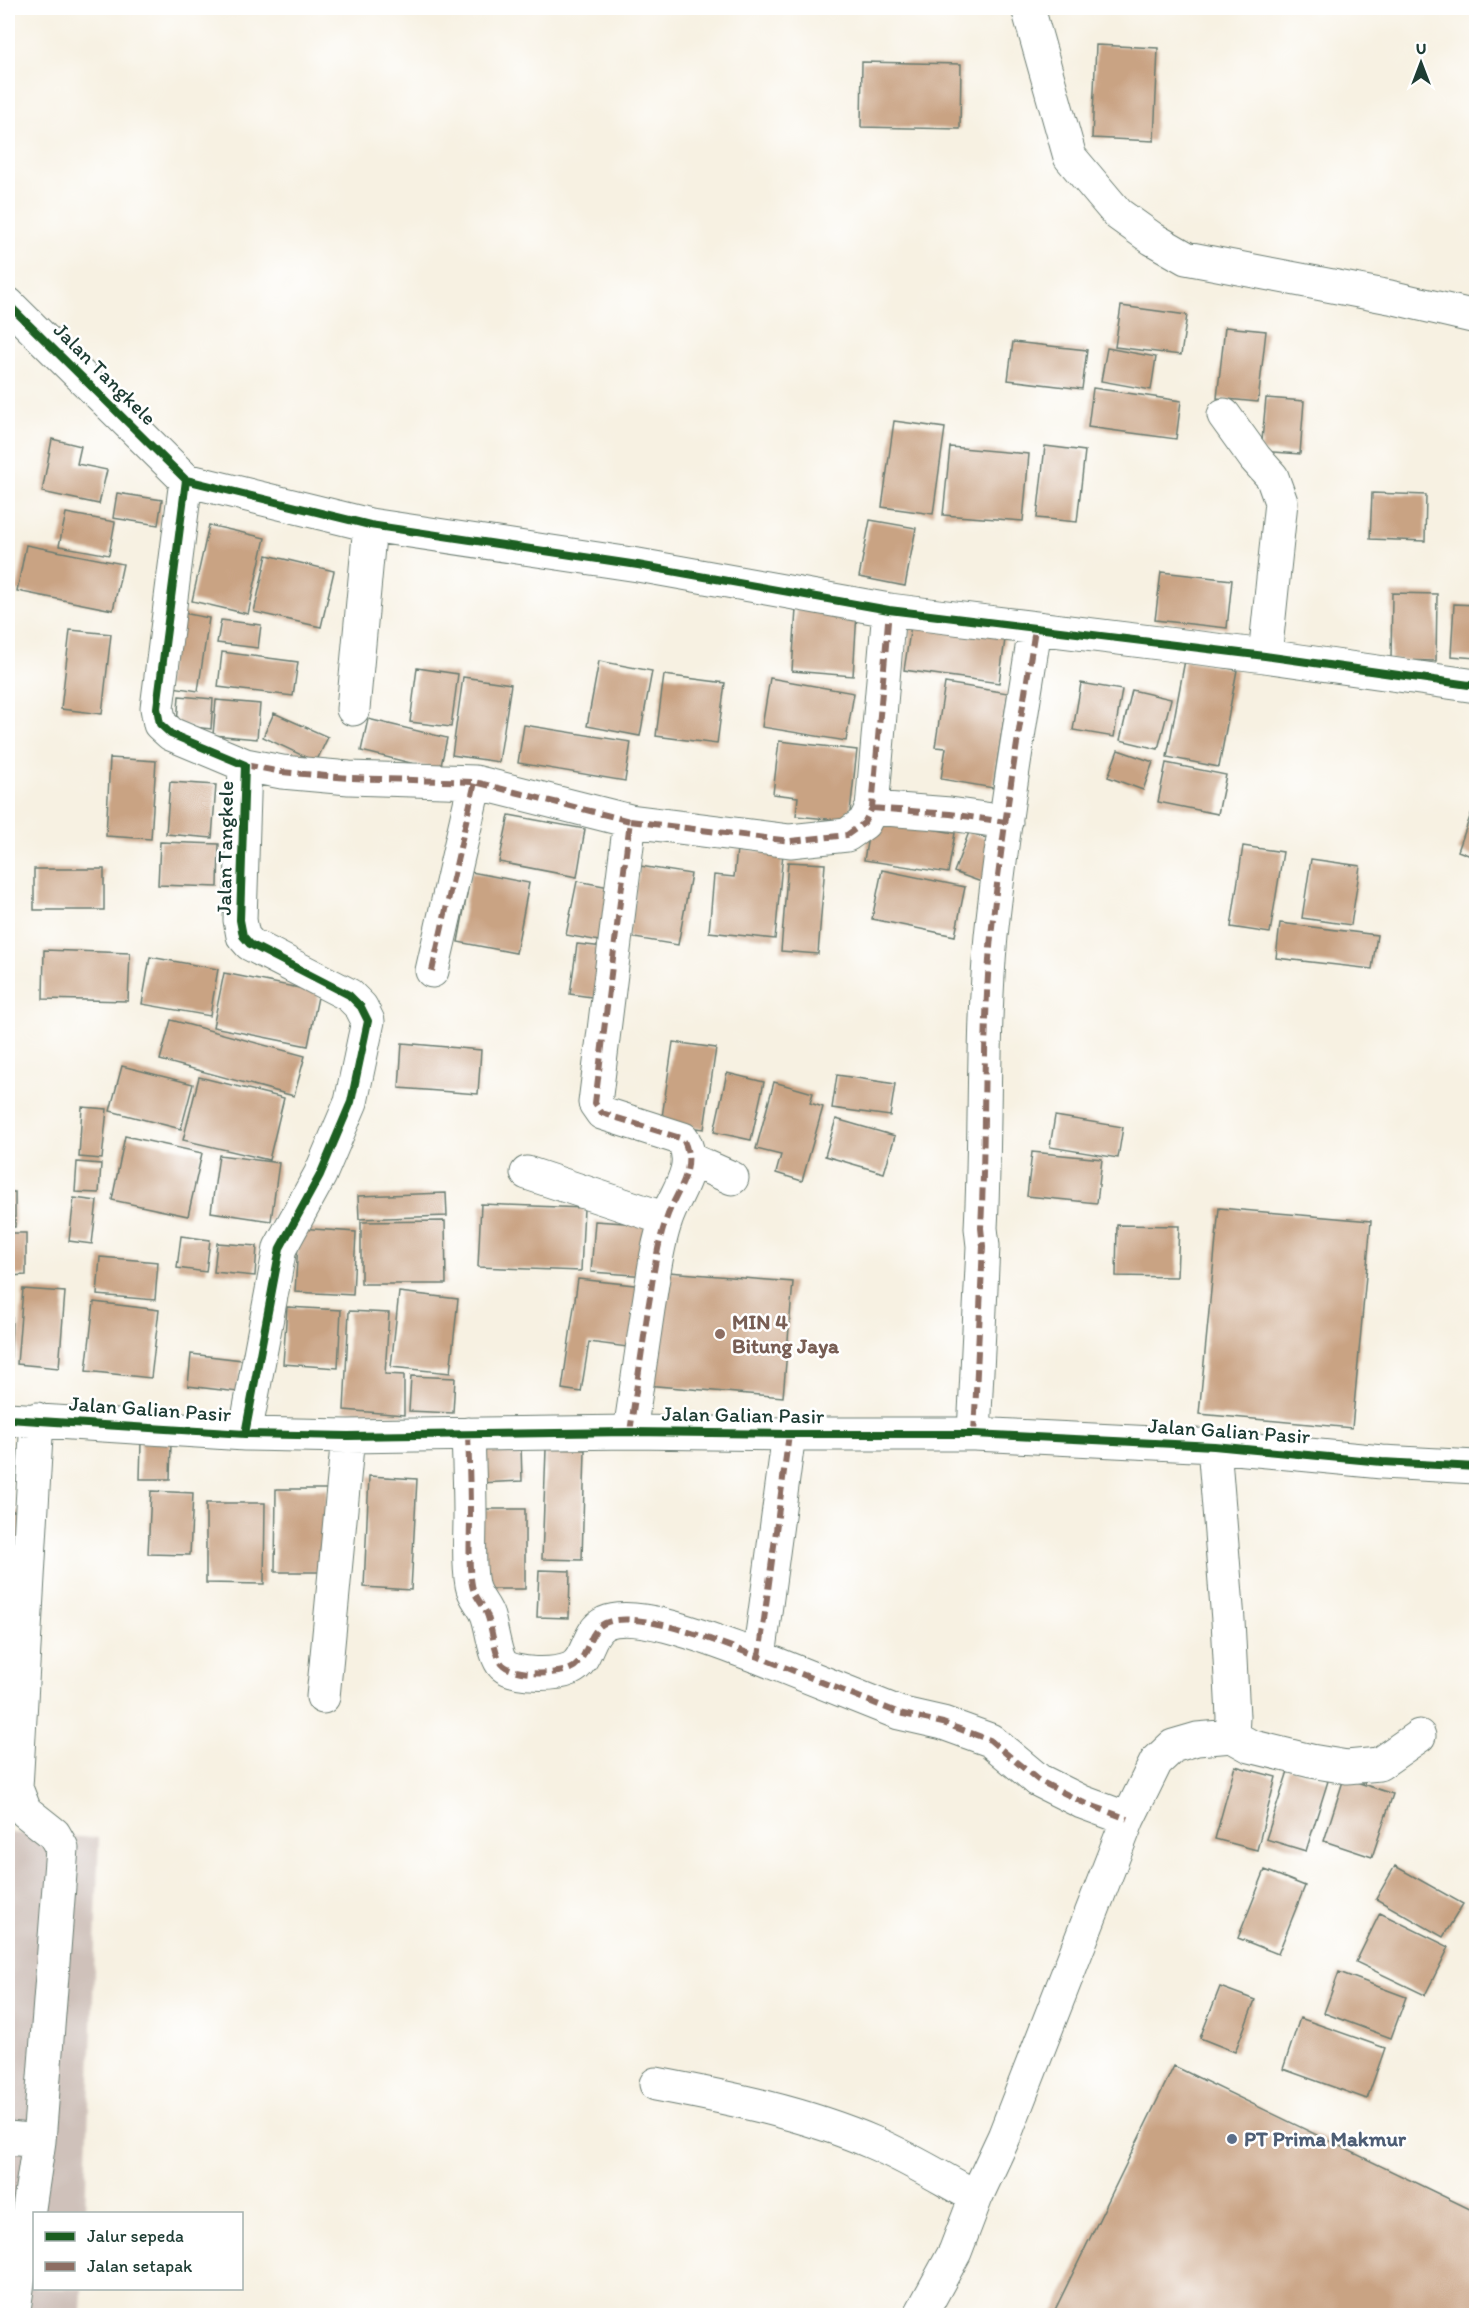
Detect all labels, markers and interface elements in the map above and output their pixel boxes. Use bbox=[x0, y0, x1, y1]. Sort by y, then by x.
north arrow bbox=[1391, 33, 1451, 93]
text: U bbox=[1416, 39, 1426, 58]
street label: Jalan Tangkele bbox=[49, 317, 162, 430]
street label: Jalan Tangkele bbox=[211, 780, 238, 916]
place label: MIN 4 Bitung Jaya bbox=[732, 1309, 840, 1359]
marker: MIN 4 Bitung Jaya bbox=[713, 1327, 727, 1341]
street label: Jalan Galian Pasir bbox=[68, 1390, 233, 1427]
street label: Jalan Galian Pasir bbox=[662, 1401, 825, 1428]
street label: Jalan Galian Pasir bbox=[1147, 1412, 1312, 1449]
place label: PT Prima Makmur bbox=[1244, 2126, 1407, 2151]
marker: PT Prima Makmur bbox=[1225, 2132, 1239, 2146]
legend bbox=[33, 2212, 243, 2290]
text: Jalur sepeda bbox=[87, 2225, 184, 2247]
text: Jalan setapak bbox=[87, 2255, 193, 2277]

